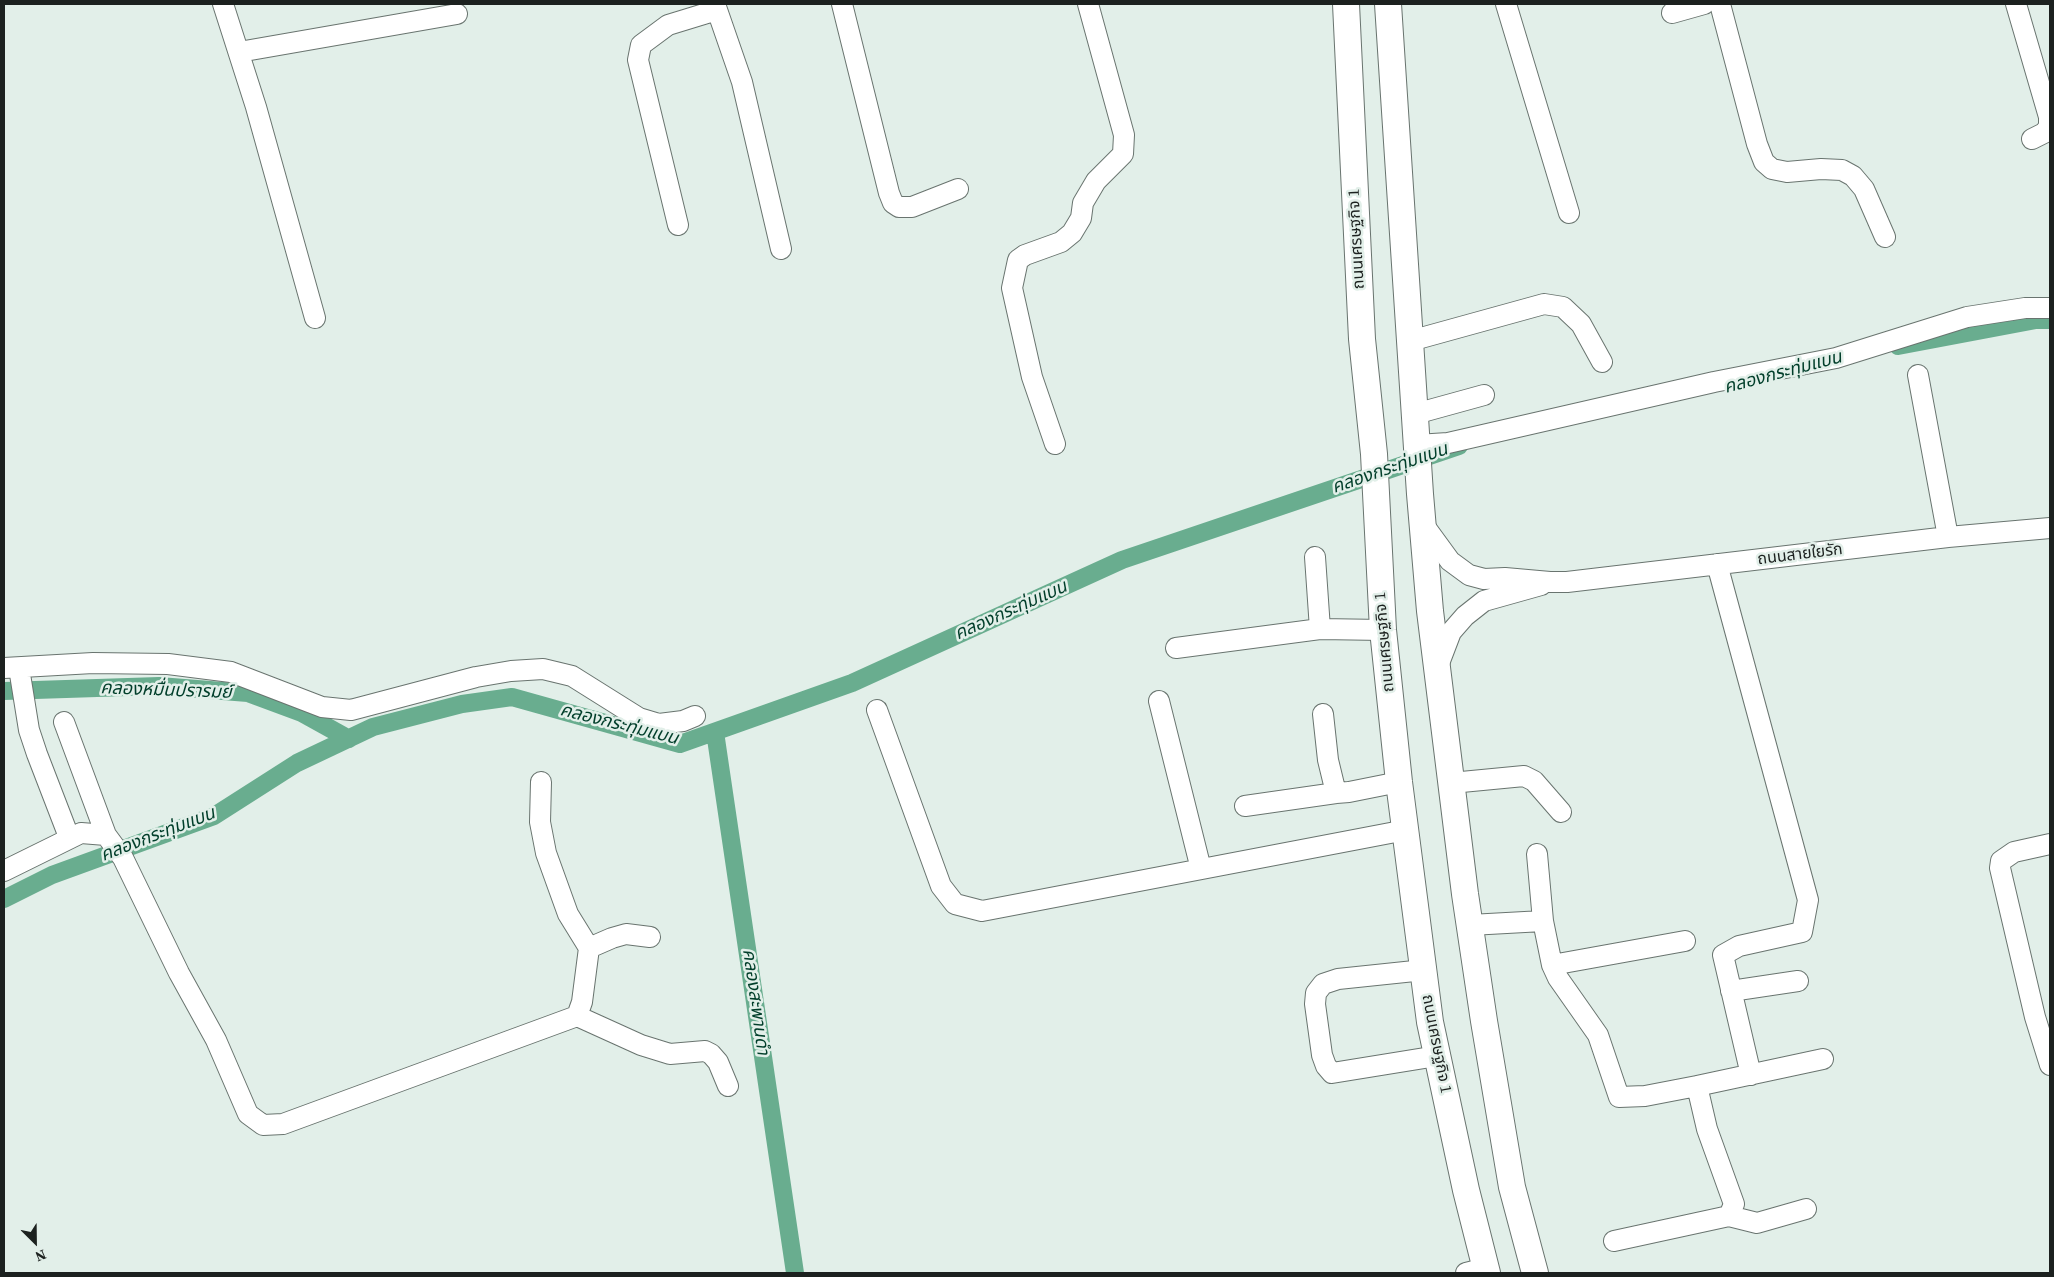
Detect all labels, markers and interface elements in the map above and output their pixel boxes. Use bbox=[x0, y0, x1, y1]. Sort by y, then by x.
street label: ถนนเศรษฐกิจ 1 bbox=[1345, 188, 1369, 290]
water label: คลองกระทุ่มแบน bbox=[1722, 347, 1844, 399]
water label: คลองกระทุ่มแบน bbox=[1329, 439, 1451, 499]
street label: ถนนสายใยรัก bbox=[1756, 540, 1844, 570]
water label: คลองกระทุ่มแบน bbox=[951, 577, 1071, 645]
street label: ถนนเศรษฐกิจ 1 bbox=[1371, 591, 1399, 693]
water label: คลองหมื่นปรารมย์ bbox=[100, 678, 232, 704]
water label: คลองกระทุ่มแบน bbox=[558, 700, 680, 750]
water label: คลองกระทุ่มแบน bbox=[98, 803, 218, 867]
water label: คลองสะพานดำ bbox=[737, 948, 773, 1056]
street label: ถนนเศรษฐกิจ 1 bbox=[1417, 993, 1455, 1095]
north arrow bbox=[10, 1217, 60, 1267]
text: N bbox=[32, 1245, 49, 1267]

